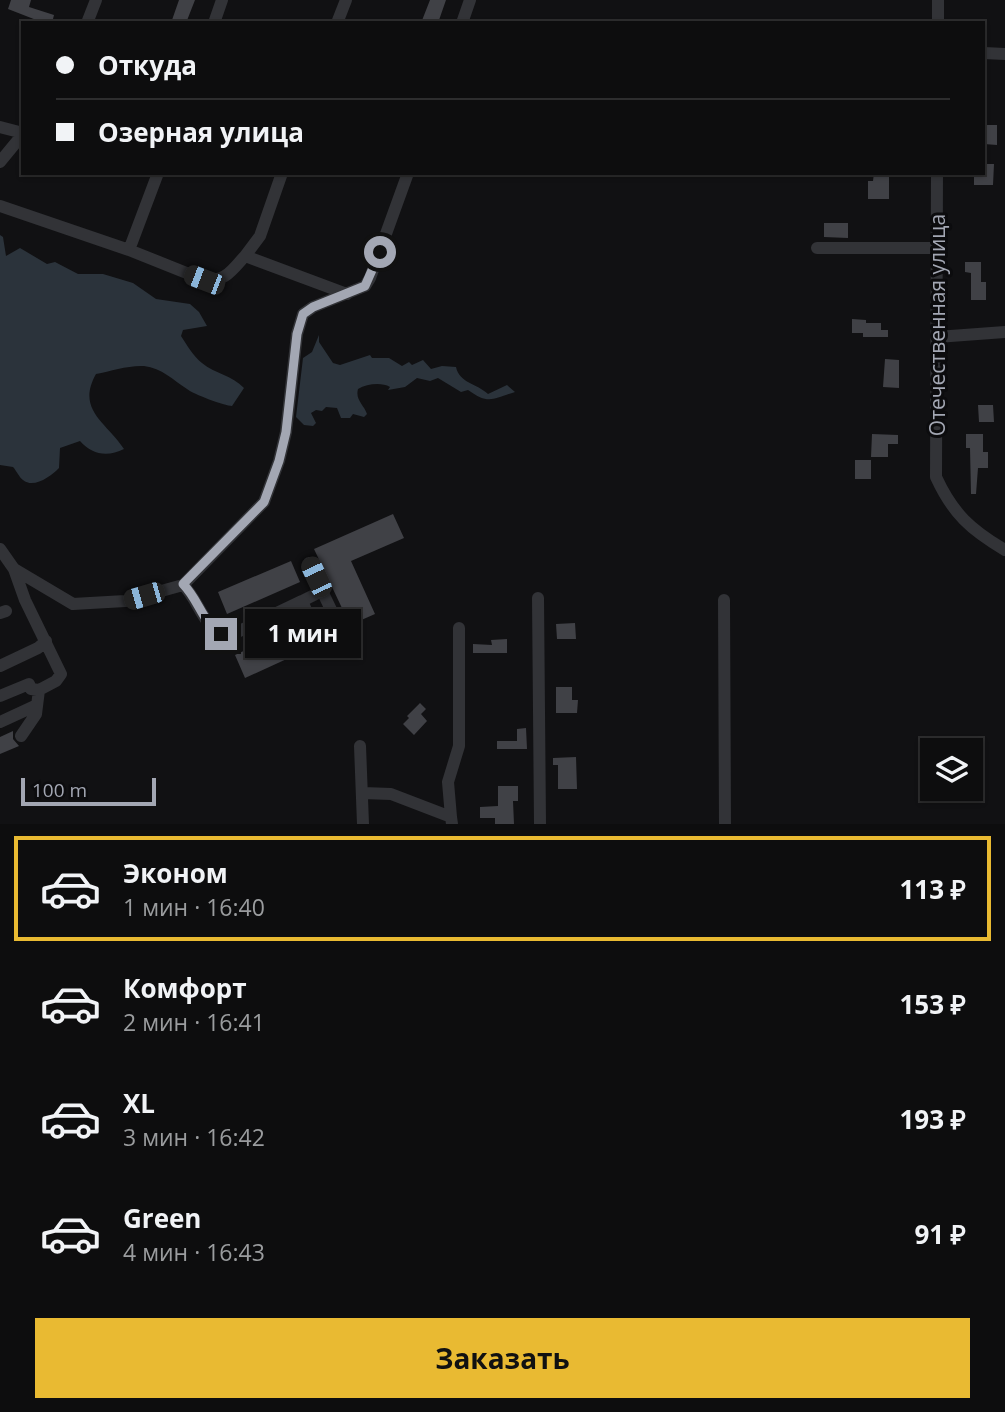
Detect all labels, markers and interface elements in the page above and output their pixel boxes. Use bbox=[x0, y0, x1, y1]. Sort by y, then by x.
text: Откуда bbox=[98, 47, 197, 83]
text: Озерная улица bbox=[98, 114, 304, 150]
street label: Отечественная улица bbox=[923, 214, 951, 436]
route start bbox=[364, 236, 396, 268]
car bbox=[181, 263, 228, 297]
car bbox=[298, 554, 335, 600]
car bbox=[121, 580, 168, 612]
callout: 1 мин bbox=[246, 610, 361, 658]
text: 1 мин bbox=[268, 617, 338, 649]
route end bbox=[205, 618, 237, 650]
map controls bbox=[920, 738, 983, 801]
button: layers bbox=[920, 738, 983, 801]
scale bar bbox=[21, 775, 156, 807]
text: 100 m bbox=[32, 777, 87, 803]
text: Эконом bbox=[123, 855, 228, 891]
icon: car bbox=[39, 857, 102, 920]
text: 113 ₽ bbox=[900, 871, 966, 907]
text: 1 мин · 16:40 bbox=[123, 891, 265, 923]
text: Комфорт bbox=[123, 970, 247, 1006]
icon: car bbox=[39, 972, 102, 1035]
text: 153 ₽ bbox=[900, 986, 966, 1022]
text: 2 мин · 16:41 bbox=[123, 1006, 265, 1038]
text: XL bbox=[123, 1085, 155, 1121]
icon: car bbox=[39, 1087, 102, 1150]
text: 193 ₽ bbox=[900, 1101, 966, 1137]
text: 3 мин · 16:42 bbox=[123, 1121, 265, 1153]
text: Green bbox=[123, 1200, 201, 1236]
icon: car bbox=[39, 1202, 102, 1265]
text: 91 ₽ bbox=[914, 1216, 966, 1252]
text: 4 мин · 16:43 bbox=[123, 1236, 265, 1268]
button: Заказать bbox=[35, 1318, 970, 1398]

